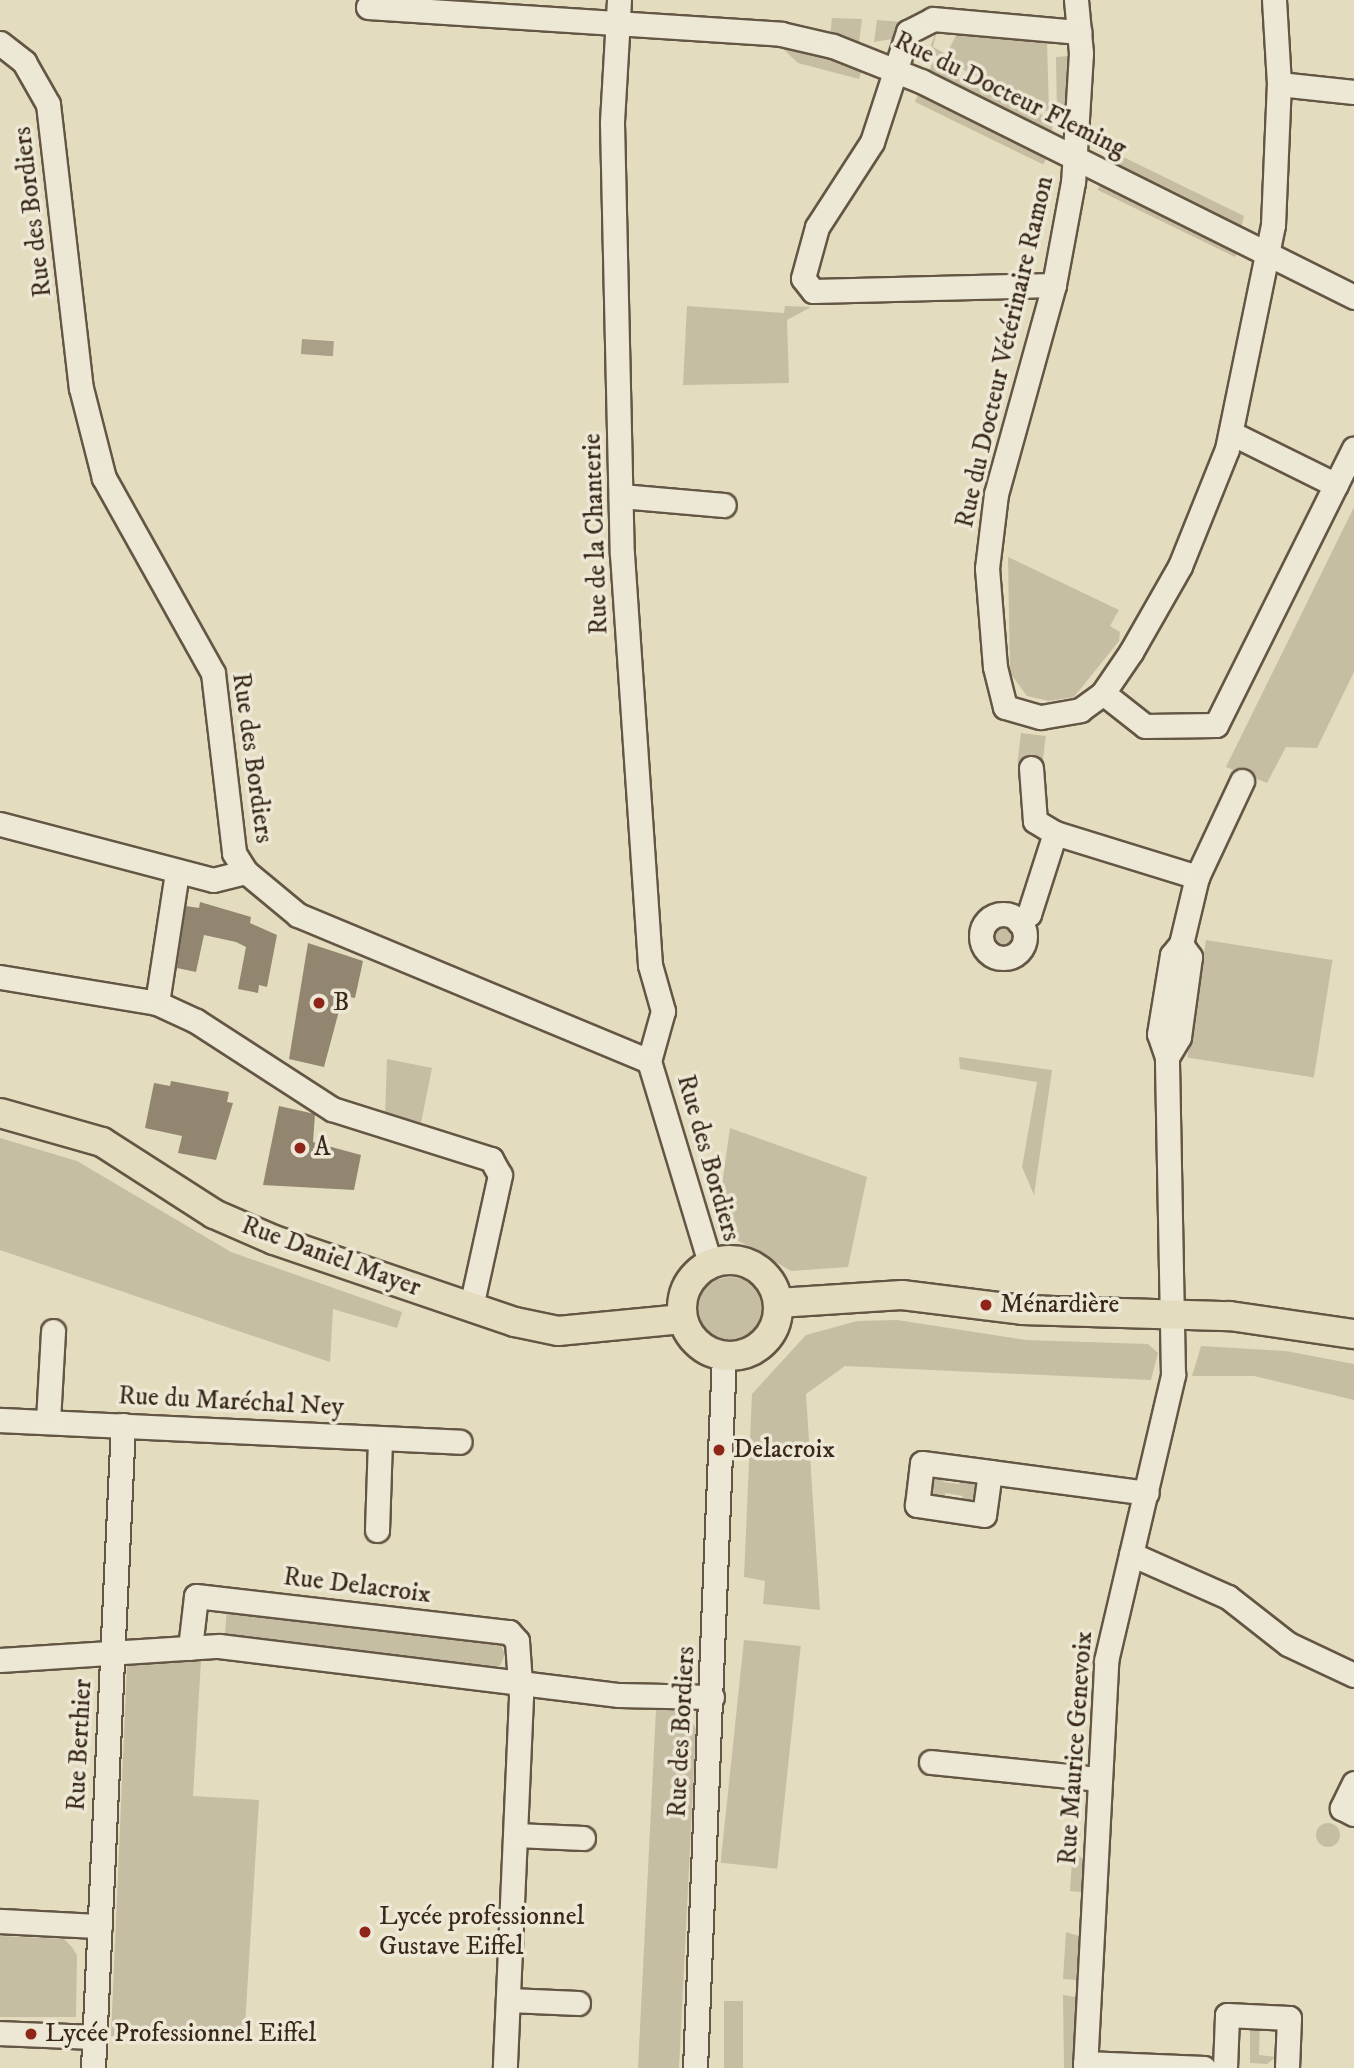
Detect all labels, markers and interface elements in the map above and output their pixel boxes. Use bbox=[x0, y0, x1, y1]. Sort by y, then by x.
street label: Rue du Docteur Fleming bbox=[889, 25, 1131, 165]
street label: Rue des Bordiers bbox=[7, 125, 59, 299]
street label: Rue du Docteur Vétérinaire Ramon bbox=[949, 173, 1061, 531]
street label: Rue de la Chanterie bbox=[577, 433, 615, 635]
street label: Rue des Bordiers bbox=[225, 671, 279, 845]
place label: B bbox=[333, 987, 349, 1019]
marker: B bbox=[311, 995, 327, 1011]
street label: Rue des Bordiers bbox=[669, 1071, 747, 1245]
place label: A bbox=[314, 1132, 331, 1164]
marker: A bbox=[292, 1140, 308, 1156]
street label: Rue Daniel Mayer bbox=[237, 1210, 425, 1304]
place label: Ménardière bbox=[1000, 1289, 1119, 1321]
marker: Ménardière bbox=[978, 1297, 994, 1313]
street label: Rue du Maréchal Ney bbox=[117, 1381, 345, 1423]
place label: Delacroix bbox=[733, 1434, 835, 1466]
marker: Delacroix bbox=[711, 1442, 727, 1458]
street label: Rue Delacroix bbox=[282, 1561, 432, 1611]
street label: Rue Maurice Genevoix bbox=[1052, 1630, 1100, 1866]
street label: Rue des Bordiers bbox=[662, 1646, 702, 1818]
street label: Rue Berthier bbox=[61, 1678, 99, 1812]
place label: Lycée professionnel Gustave Eiffel bbox=[379, 1901, 584, 1962]
marker: Lycée professionnel Gustave Eiffel bbox=[357, 1924, 373, 1940]
place label: Lycée Professionnel Eiffel bbox=[45, 2018, 316, 2050]
marker: Lycée Professionnel Eiffel bbox=[23, 2026, 39, 2042]

